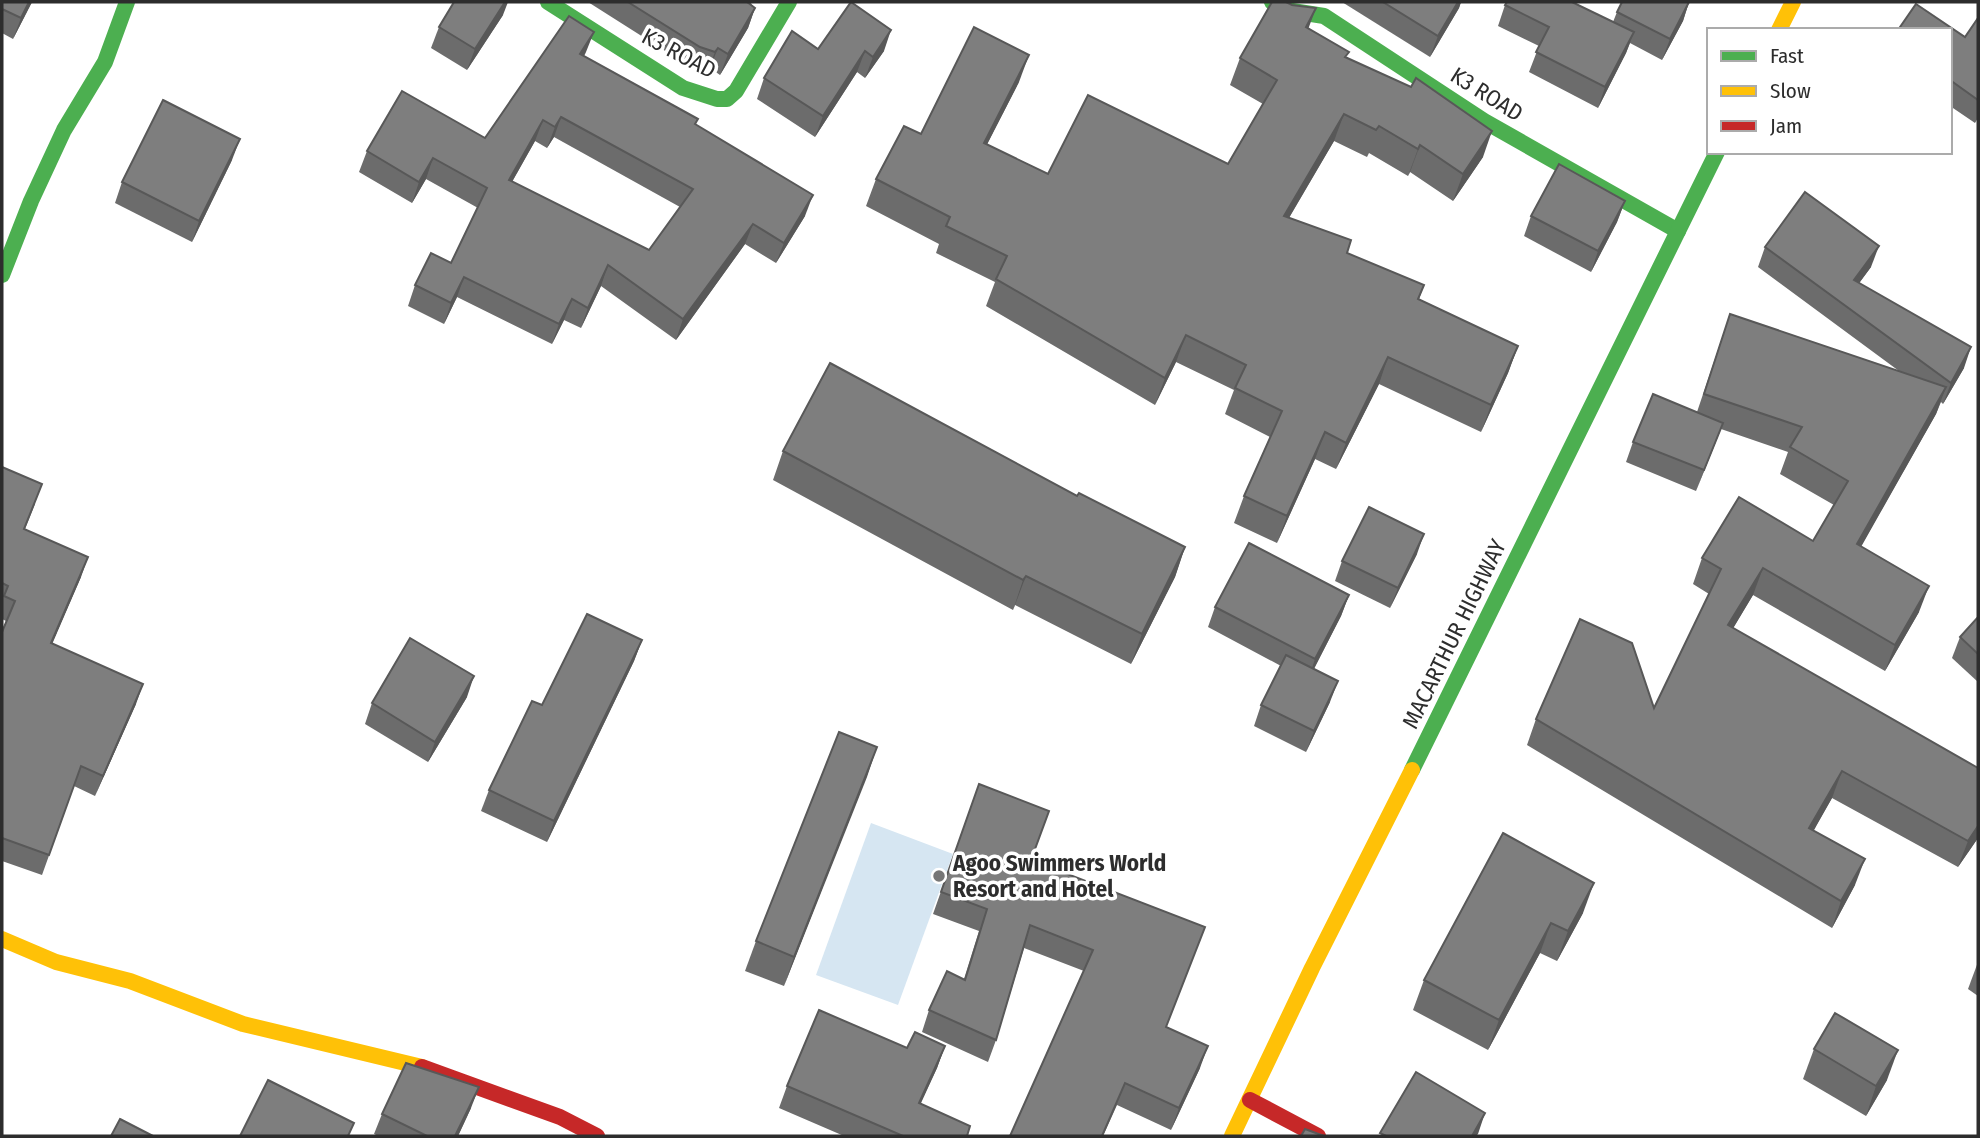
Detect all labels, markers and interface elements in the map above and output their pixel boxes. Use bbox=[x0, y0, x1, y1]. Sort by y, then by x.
street label: K3 ROAD bbox=[637, 22, 721, 84]
legend bbox=[1707, 28, 1952, 154]
text: Fast bbox=[1770, 43, 1804, 69]
street label: K3 ROAD bbox=[1446, 61, 1528, 127]
text: Slow bbox=[1770, 78, 1811, 104]
text: Jam bbox=[1770, 113, 1802, 139]
street label: MACARTHUR HIGHWAY bbox=[1396, 534, 1512, 733]
place label: Agoo Swimmers World Resort and Hotel bbox=[952, 849, 1166, 903]
marker: Agoo Swimmers World Resort and Hotel bbox=[931, 868, 947, 884]

